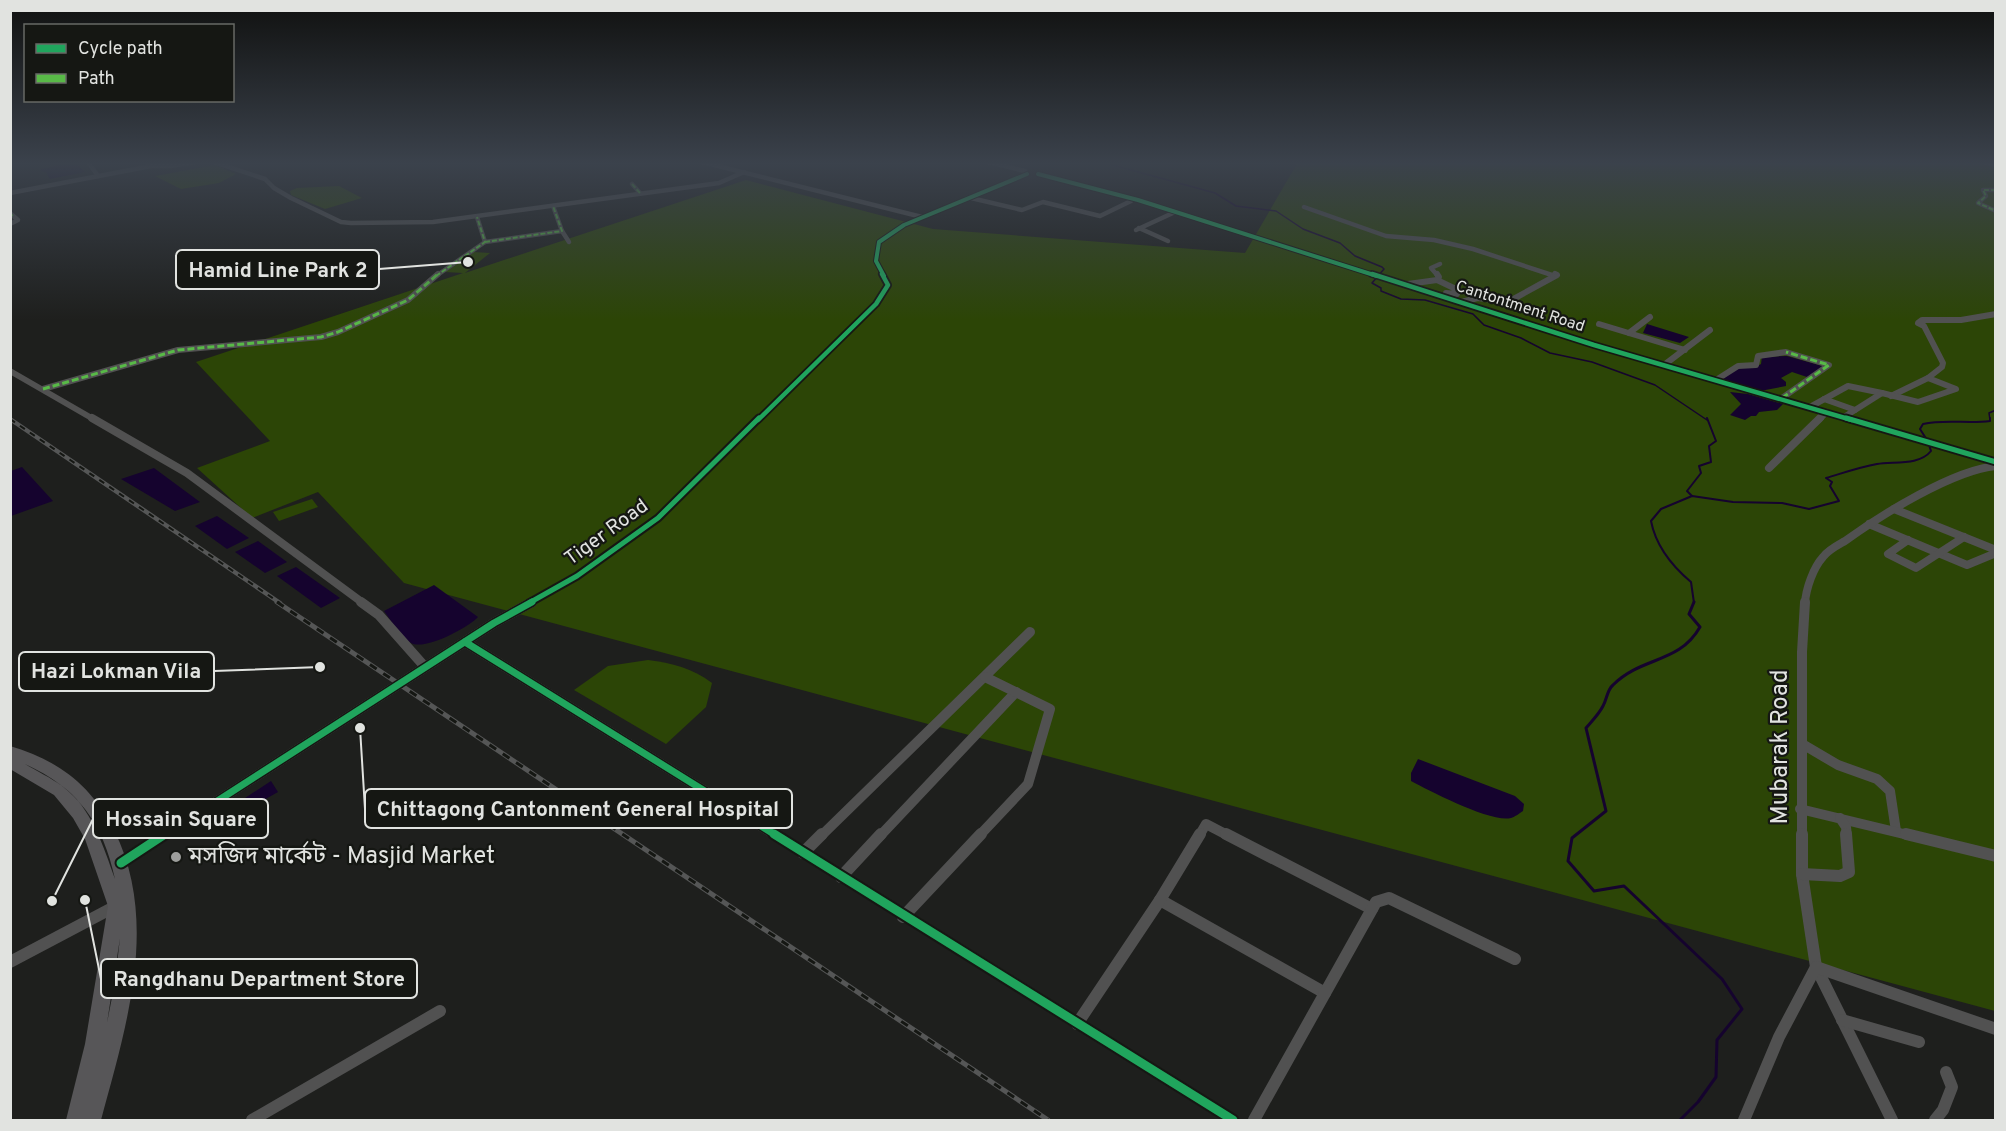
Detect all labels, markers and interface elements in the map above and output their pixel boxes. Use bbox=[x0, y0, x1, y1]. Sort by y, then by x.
legend bbox=[24, 24, 234, 102]
text: Cycle path bbox=[78, 38, 163, 61]
text: Path bbox=[78, 68, 115, 91]
callout: Hamid Line Park 2 bbox=[176, 250, 379, 289]
text: Hamid Line Park 2 bbox=[188, 258, 368, 285]
street label: Cantontment Road bbox=[1453, 277, 1587, 337]
street label: Tiger Road bbox=[560, 494, 654, 572]
callout: Hazi Lokman Vila bbox=[19, 652, 214, 691]
text: Hazi Lokman Vila bbox=[31, 659, 201, 686]
street label: Mubarak Road bbox=[1766, 670, 1796, 825]
callout: Chittagong Cantonment General Hospital bbox=[365, 789, 792, 828]
text: Chittagong Cantonment General Hospital bbox=[377, 797, 779, 824]
callout: Hossain Square bbox=[93, 799, 268, 838]
text: Hossain Square bbox=[105, 807, 257, 834]
place label: মসজিদ মার্কেট - Masjid Market bbox=[187, 840, 495, 872]
marker: মসজিদ মার্কেট - Masjid Market bbox=[169, 850, 183, 864]
callout: Rangdhanu Department Store bbox=[101, 959, 417, 998]
text: Rangdhanu Department Store bbox=[113, 967, 405, 994]

